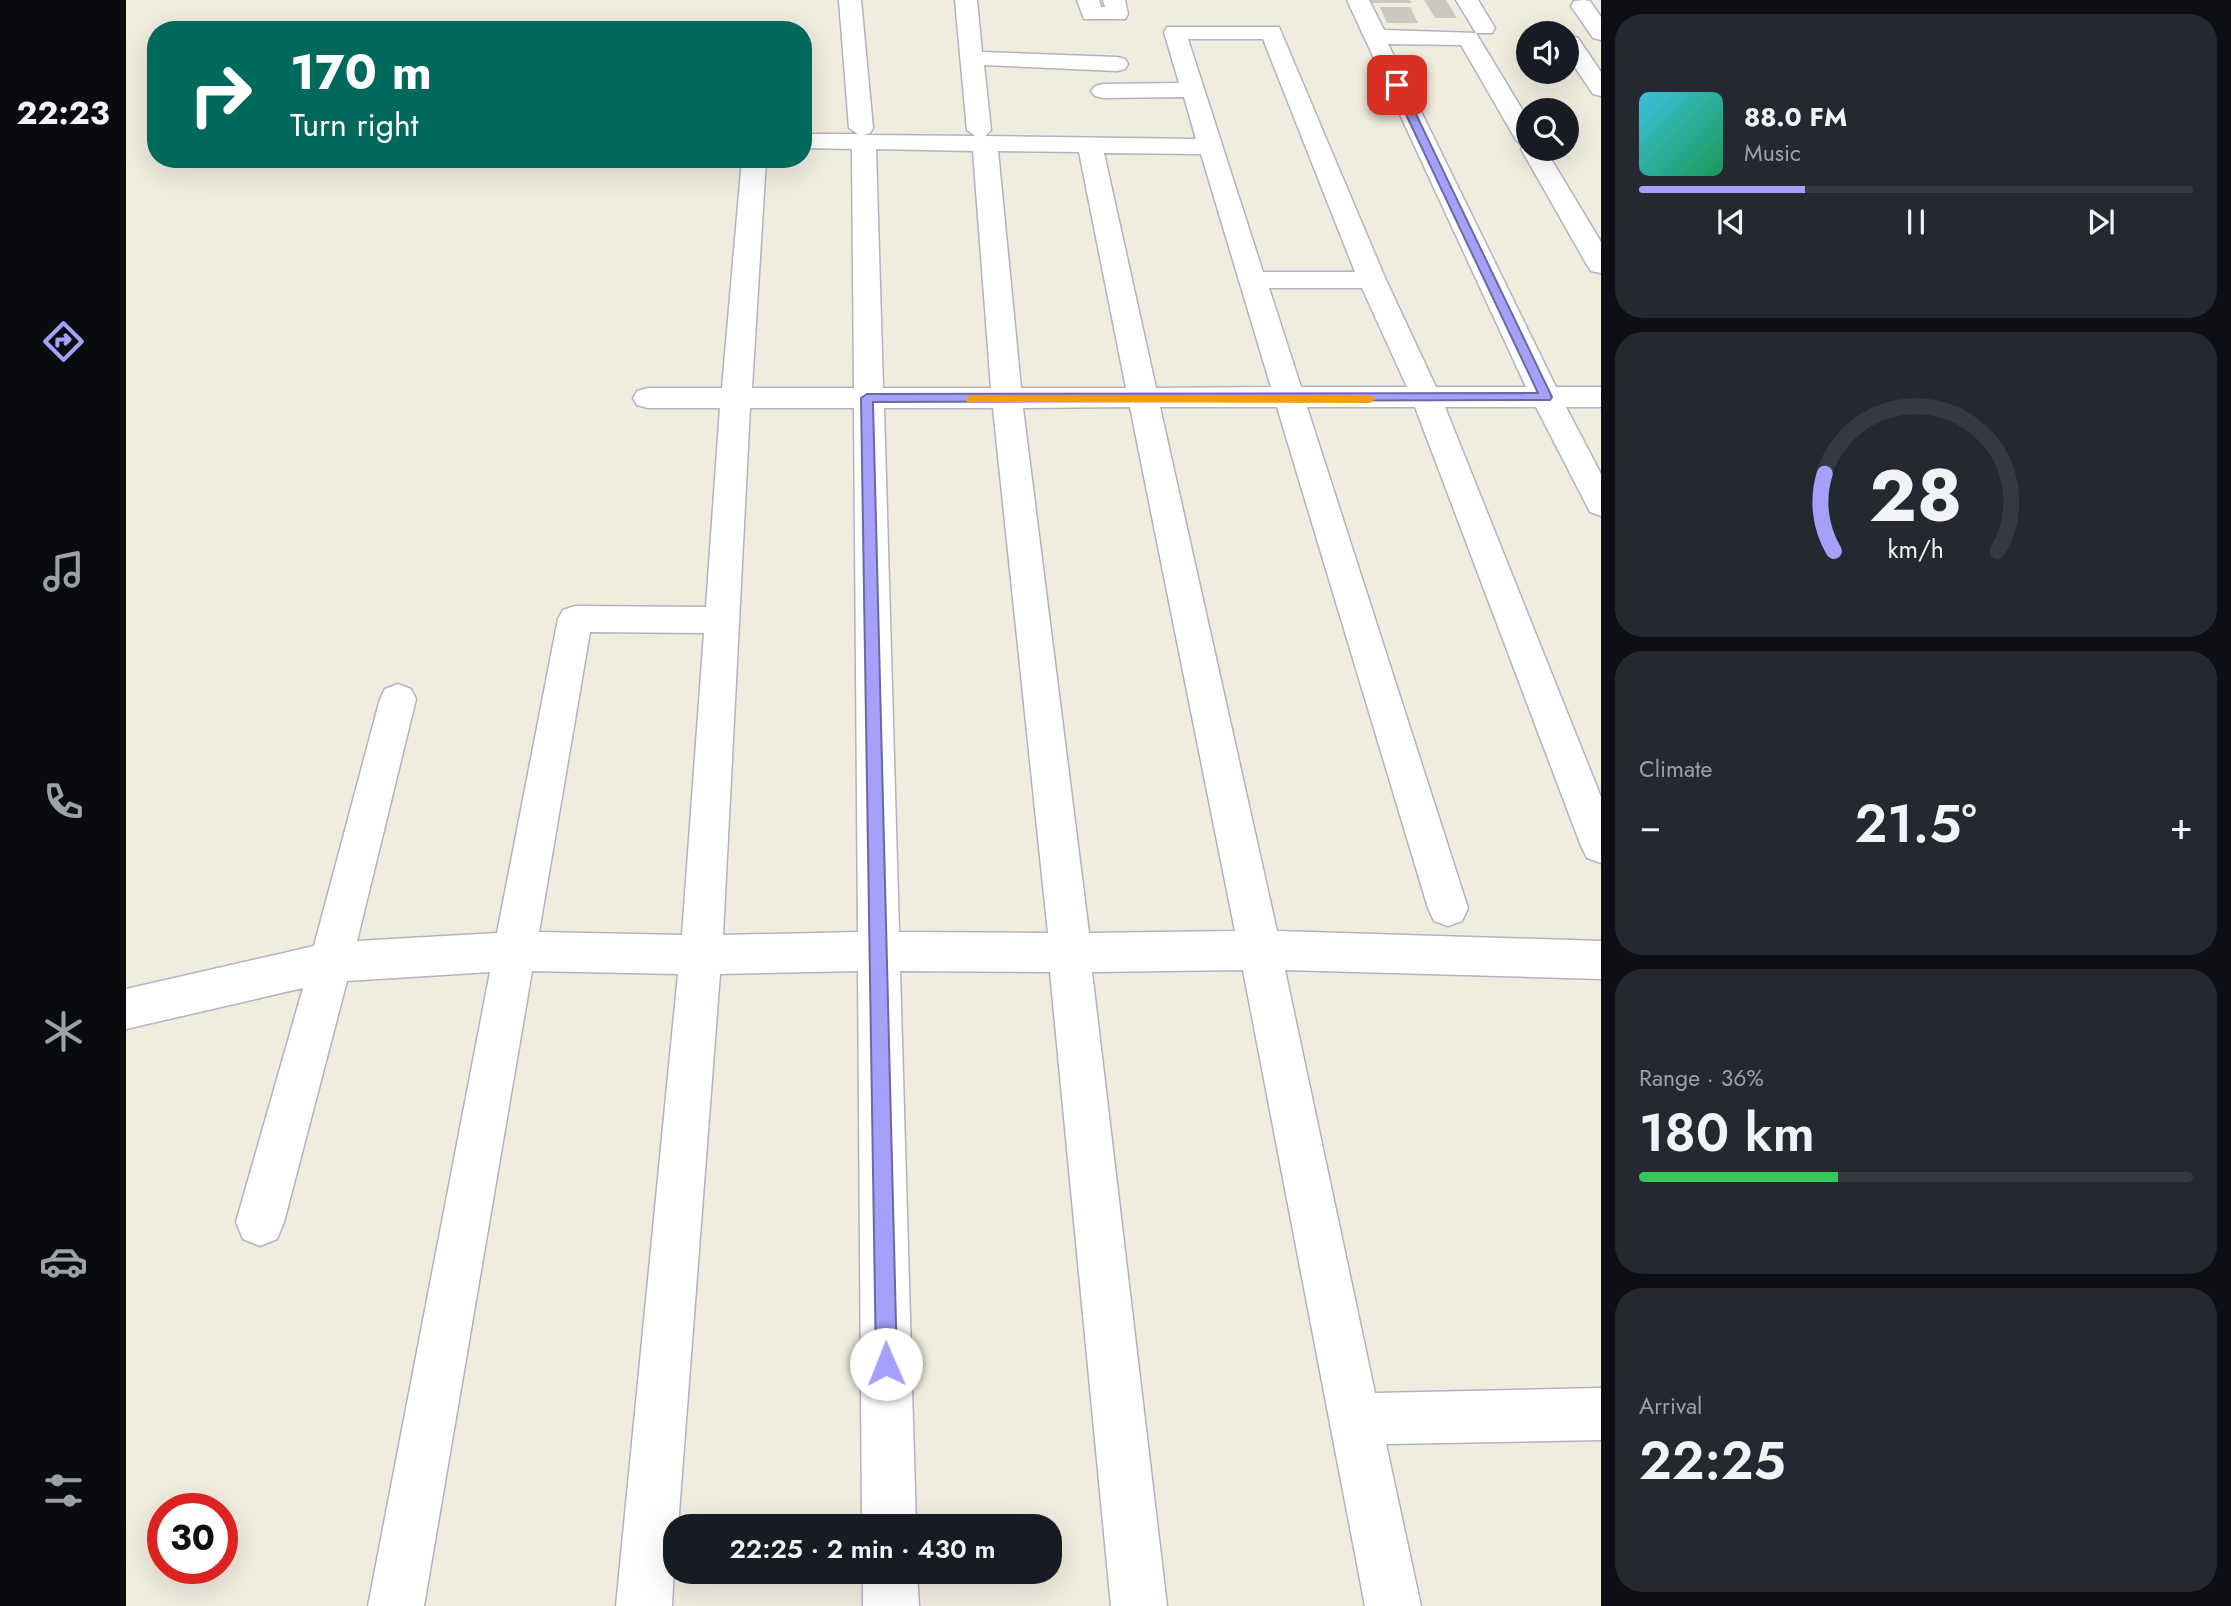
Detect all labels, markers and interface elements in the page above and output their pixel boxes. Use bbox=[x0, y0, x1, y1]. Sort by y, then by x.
map controls bbox=[1516, 21, 1579, 161]
button: sound bbox=[1516, 21, 1579, 84]
text: 170 m bbox=[290, 37, 432, 107]
icon: right bbox=[175, 49, 266, 140]
pin bbox=[1367, 55, 1427, 115]
icon: arrive bbox=[1378, 66, 1416, 104]
text: 22:23 bbox=[16, 90, 110, 136]
button: search bbox=[1516, 98, 1579, 161]
text: 88.0 FM bbox=[1744, 98, 1847, 136]
text: Turn right bbox=[290, 102, 419, 148]
text: Music bbox=[1744, 136, 1801, 170]
icon: previous bbox=[1712, 203, 1750, 241]
icon: pause bbox=[1897, 203, 1935, 241]
icon: next bbox=[2082, 203, 2120, 241]
icon: directions bbox=[39, 317, 88, 366]
text: 28 bbox=[1869, 443, 1963, 548]
text: km/h bbox=[1888, 530, 1944, 566]
icon: music bbox=[39, 547, 88, 596]
text: Climate bbox=[1639, 752, 1712, 786]
icon: phone bbox=[39, 777, 88, 826]
text: 21.5° bbox=[1855, 786, 1977, 862]
text: − bbox=[1639, 798, 1661, 853]
text: + bbox=[2170, 798, 2193, 853]
icon: climate bbox=[39, 1007, 88, 1056]
text: Range · 36% bbox=[1639, 1061, 1764, 1095]
text: 180 km bbox=[1639, 1095, 1815, 1171]
icon: car bbox=[39, 1237, 88, 1286]
position arrow bbox=[849, 1327, 923, 1401]
text: Arrival bbox=[1639, 1389, 1702, 1423]
text: 22:25 bbox=[1639, 1423, 1786, 1499]
icon: filters bbox=[39, 1466, 88, 1515]
speed limit sign: 30 bbox=[147, 1493, 238, 1584]
text: 22:25 · 2 min · 430 m bbox=[730, 1530, 995, 1568]

